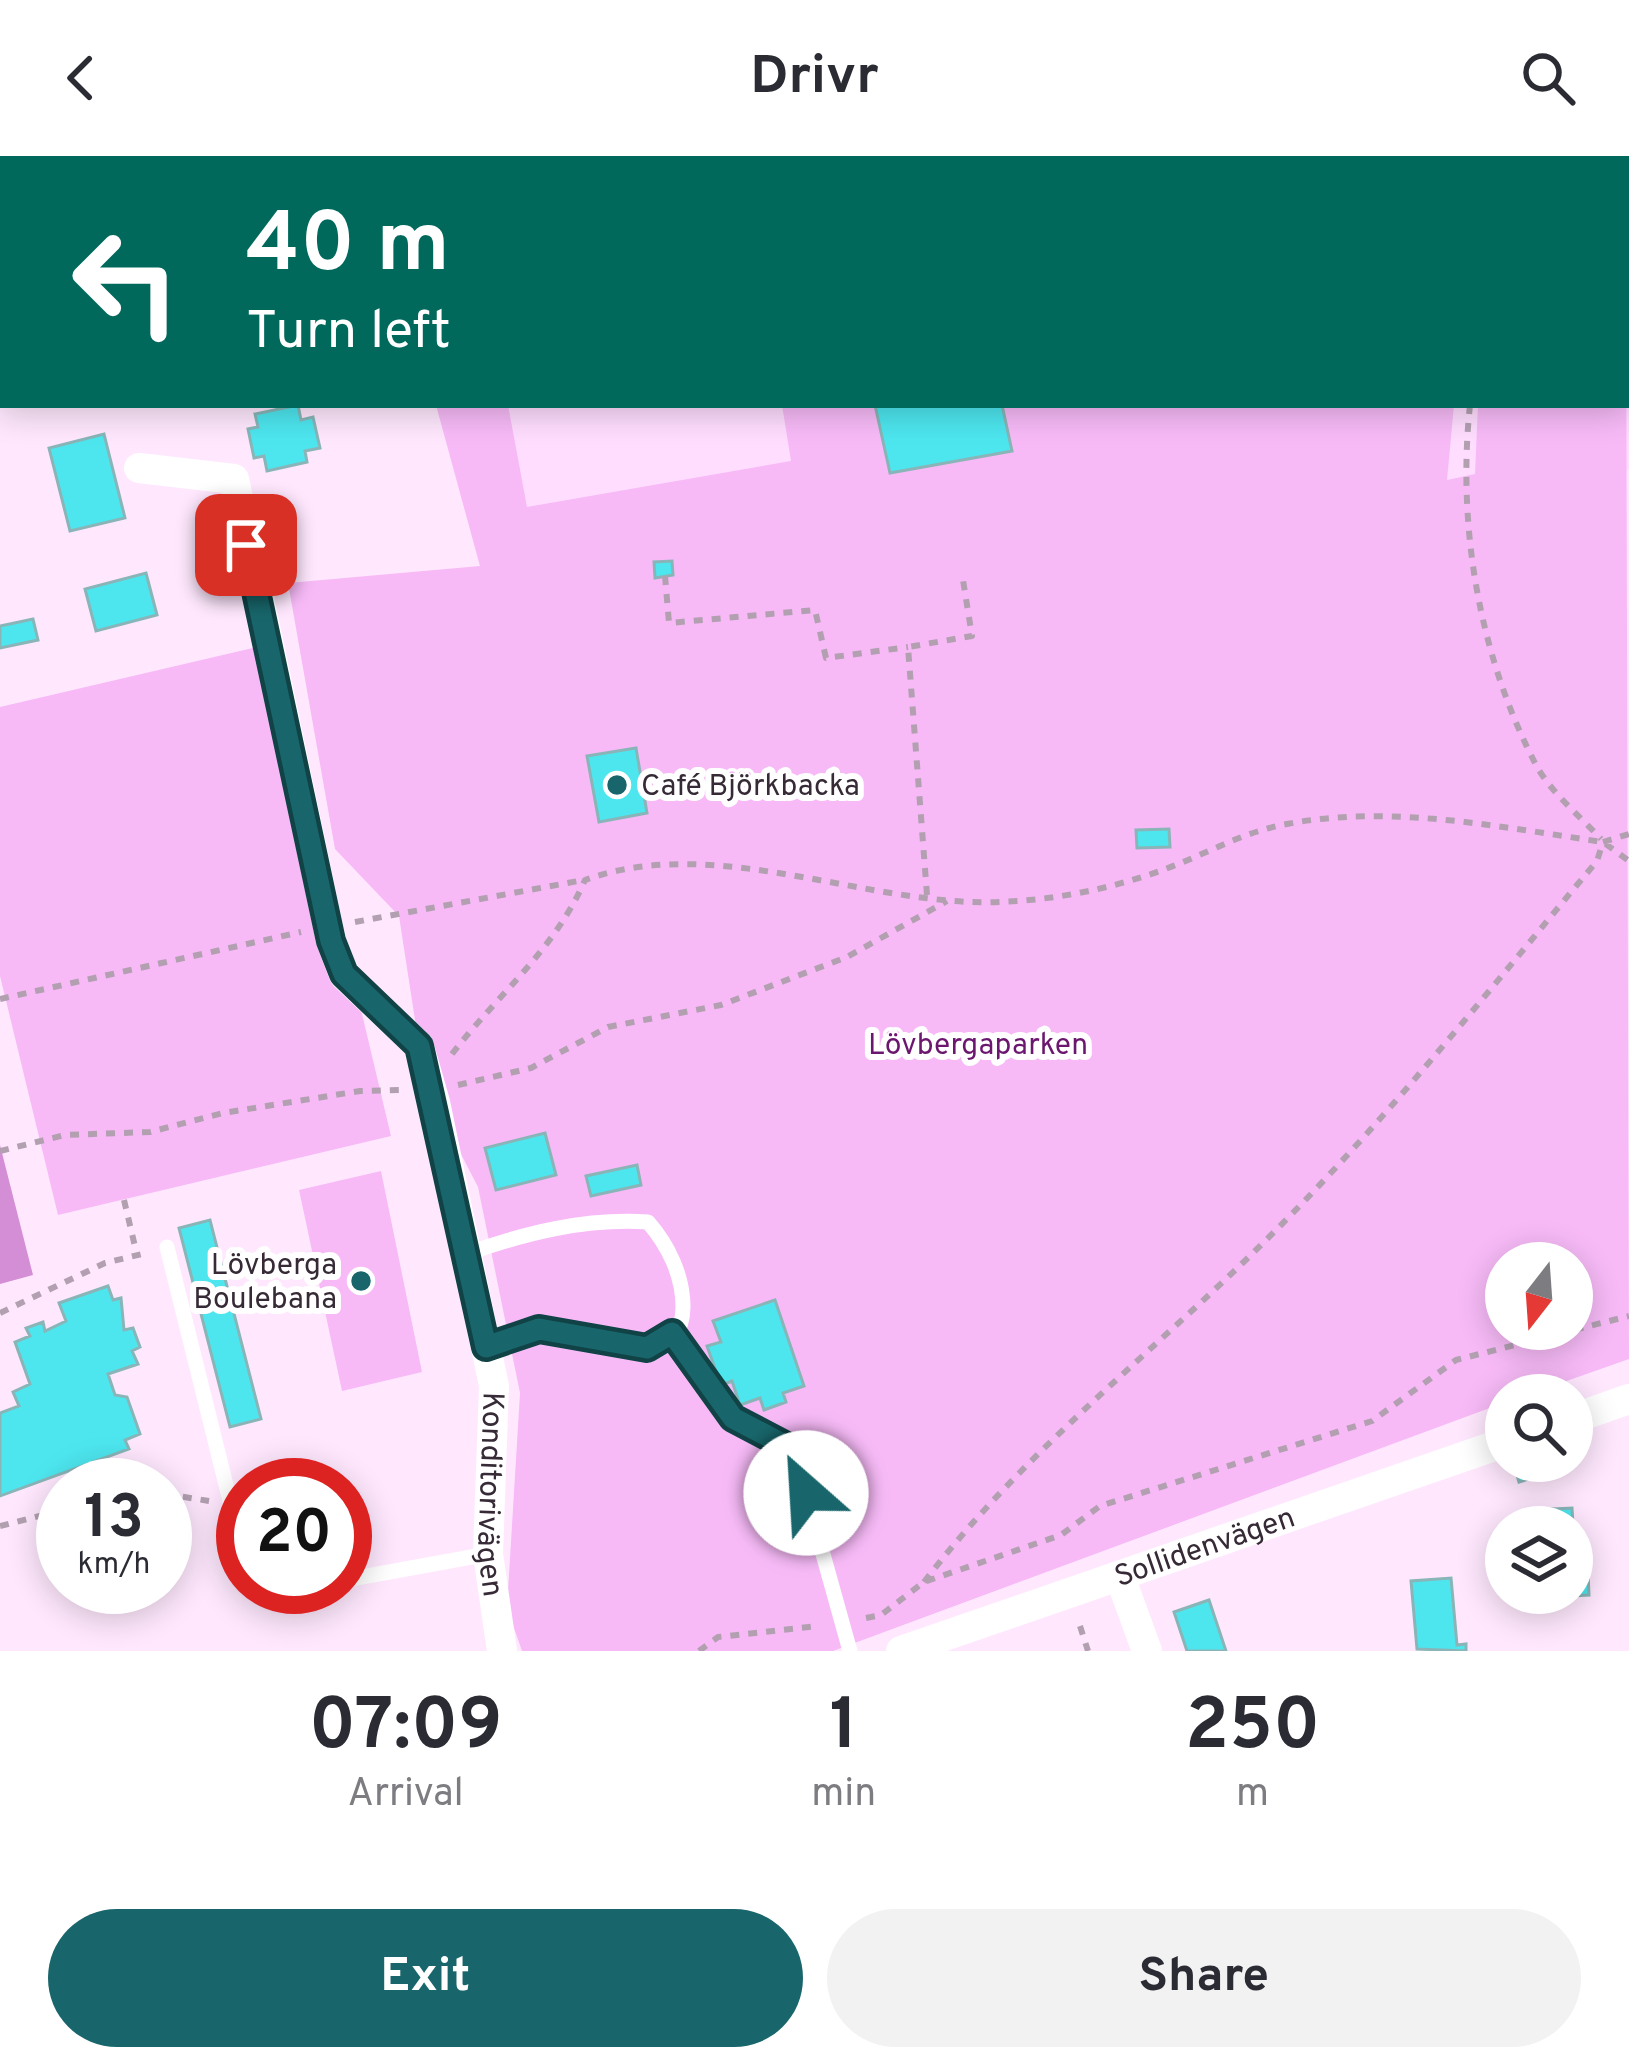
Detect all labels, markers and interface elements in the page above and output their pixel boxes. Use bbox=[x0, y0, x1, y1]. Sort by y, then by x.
text: Drivr bbox=[750, 44, 879, 113]
icon: back bbox=[48, 45, 114, 111]
icon: search bbox=[1515, 45, 1581, 111]
text: 40 m bbox=[246, 195, 450, 301]
icon: left bbox=[48, 204, 204, 360]
text: Turn left bbox=[246, 299, 451, 368]
pin bbox=[195, 494, 297, 596]
icon: arrive bbox=[213, 512, 279, 578]
place label: Café Björkbacka bbox=[641, 769, 860, 806]
marker: Café Björkbacka bbox=[604, 772, 630, 798]
park label: Lövbergaparken bbox=[868, 1028, 1088, 1065]
north arrow bbox=[1485, 1242, 1593, 1350]
map controls bbox=[1485, 1242, 1593, 1614]
place label: Lövberga Boulebana bbox=[193, 1248, 337, 1319]
marker: Lövberga Boulebana bbox=[348, 1268, 374, 1294]
button: search bbox=[1485, 1374, 1593, 1482]
street label: Konditorivägen bbox=[466, 1391, 510, 1599]
position arrow bbox=[743, 1430, 869, 1556]
speed limit sign: 20 bbox=[216, 1458, 372, 1614]
text: 13 bbox=[84, 1483, 144, 1559]
street label: Sollidenvägen bbox=[1110, 1500, 1300, 1597]
button: layers bbox=[1485, 1506, 1593, 1614]
text: km/h bbox=[78, 1547, 150, 1584]
text: 07:09 bbox=[309, 1683, 503, 1775]
text: 1 bbox=[829, 1683, 858, 1775]
text: 250 bbox=[1185, 1683, 1320, 1775]
text: Arrival bbox=[348, 1771, 464, 1820]
text: min bbox=[811, 1771, 876, 1820]
text: m bbox=[1236, 1771, 1269, 1820]
button: Exit bbox=[48, 1909, 803, 2047]
button: Share bbox=[827, 1909, 1581, 2047]

